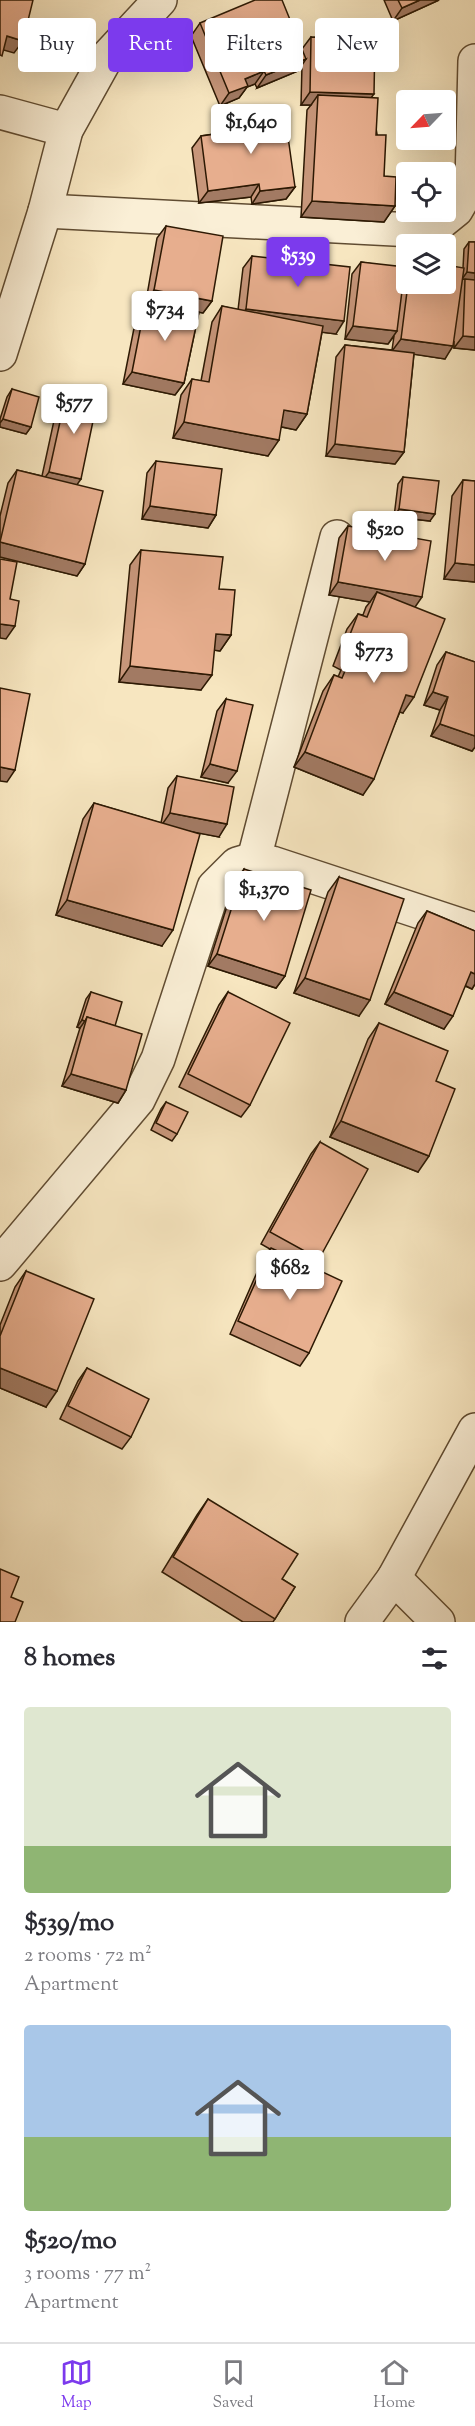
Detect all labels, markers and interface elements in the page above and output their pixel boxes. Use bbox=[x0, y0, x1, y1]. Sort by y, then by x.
chip: Buy bbox=[18, 18, 96, 72]
chip: Rent bbox=[108, 18, 193, 72]
chip: Filters bbox=[205, 18, 303, 72]
chip: New bbox=[315, 18, 399, 72]
north arrow bbox=[396, 90, 456, 150]
map controls bbox=[396, 90, 456, 294]
pin: $1,640 bbox=[202, 104, 300, 155]
text: $1,640 bbox=[225, 109, 277, 138]
button: locate bbox=[396, 162, 456, 222]
button: layers bbox=[396, 234, 456, 294]
pin: $539 bbox=[262, 237, 334, 288]
text: $539 bbox=[280, 242, 316, 271]
pin: $734 bbox=[129, 291, 201, 342]
text: $734 bbox=[146, 296, 184, 325]
pin: $577 bbox=[38, 384, 110, 435]
text: $577 bbox=[55, 389, 93, 418]
pin: $520 bbox=[349, 511, 421, 562]
text: $520 bbox=[366, 516, 404, 545]
pin: $773 bbox=[338, 633, 410, 684]
text: $773 bbox=[355, 638, 393, 667]
pin: $1,370 bbox=[215, 871, 313, 922]
text: $1,370 bbox=[239, 876, 289, 905]
pin: $682 bbox=[254, 1250, 326, 1301]
text: $682 bbox=[270, 1255, 310, 1284]
text: 8 homes bbox=[24, 1640, 115, 1677]
icon: filters bbox=[418, 1642, 451, 1675]
icon: home bbox=[184, 1746, 292, 1854]
text: $539/mo bbox=[24, 1905, 114, 1942]
text: 2 rooms · 72 m² bbox=[24, 1942, 152, 1971]
text: Apartment bbox=[24, 1971, 119, 2000]
icon: home bbox=[184, 2064, 292, 2172]
text: $520/mo bbox=[24, 2223, 117, 2260]
text: 3 rooms · 77 m² bbox=[24, 2260, 151, 2289]
text: Apartment bbox=[24, 2289, 119, 2318]
tab: Map bbox=[60, 2356, 93, 2415]
tab: Saved bbox=[212, 2356, 254, 2415]
tab: Home bbox=[373, 2356, 415, 2415]

